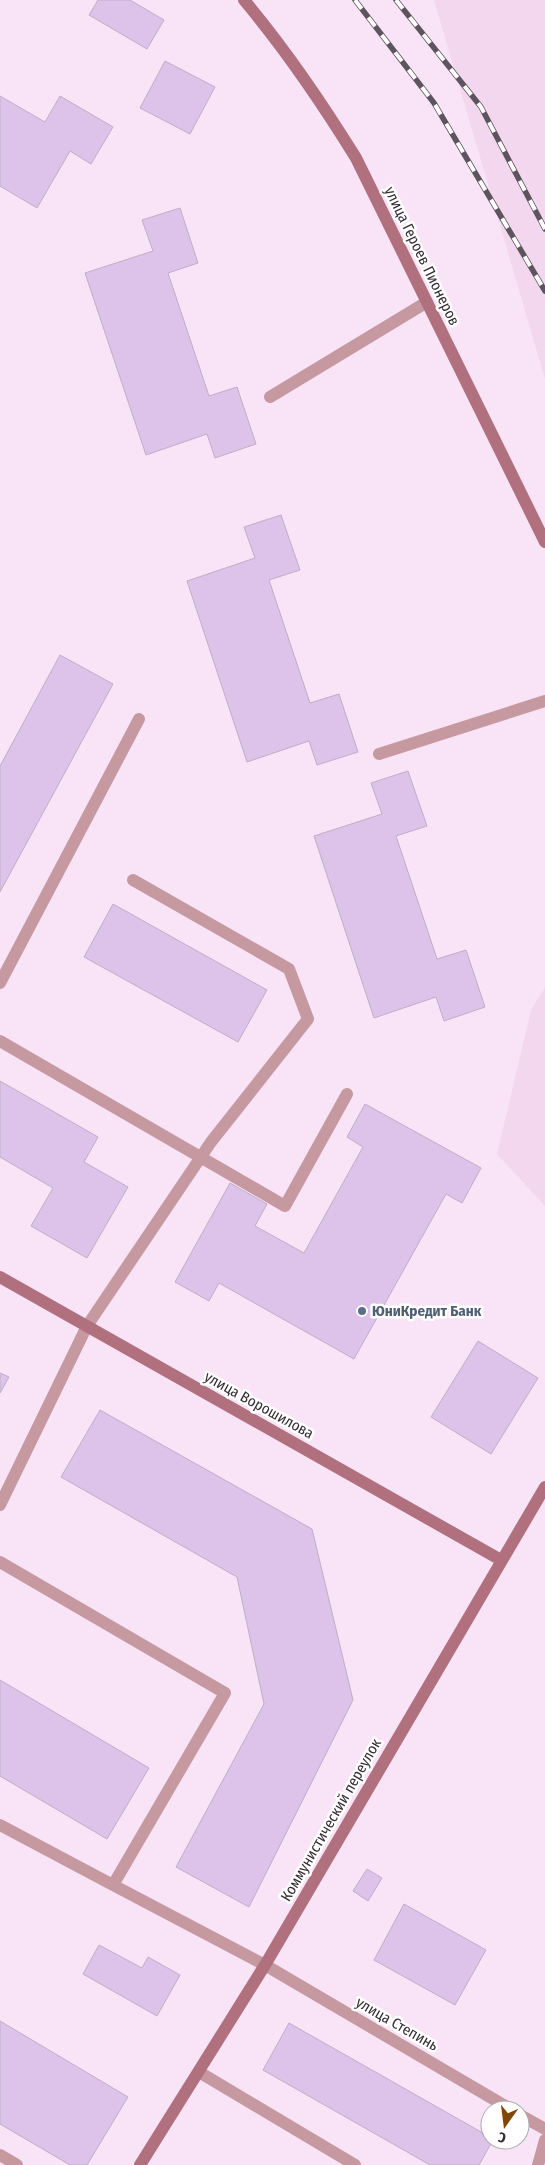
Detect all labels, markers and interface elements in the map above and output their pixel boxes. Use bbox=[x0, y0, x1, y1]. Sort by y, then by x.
street label: улица Героев Пионеров bbox=[381, 184, 463, 328]
place label: ЮниКредит Банк bbox=[372, 1302, 482, 1320]
marker: ЮниКредит Банк bbox=[356, 1305, 368, 1317]
street label: улица Ворошилова bbox=[201, 1368, 317, 1442]
street label: Коммунистический переулок bbox=[277, 1735, 385, 1905]
street label: улица Степинь bbox=[353, 1993, 441, 2055]
north arrow bbox=[480, 2100, 530, 2150]
text: С bbox=[496, 2128, 508, 2146]

